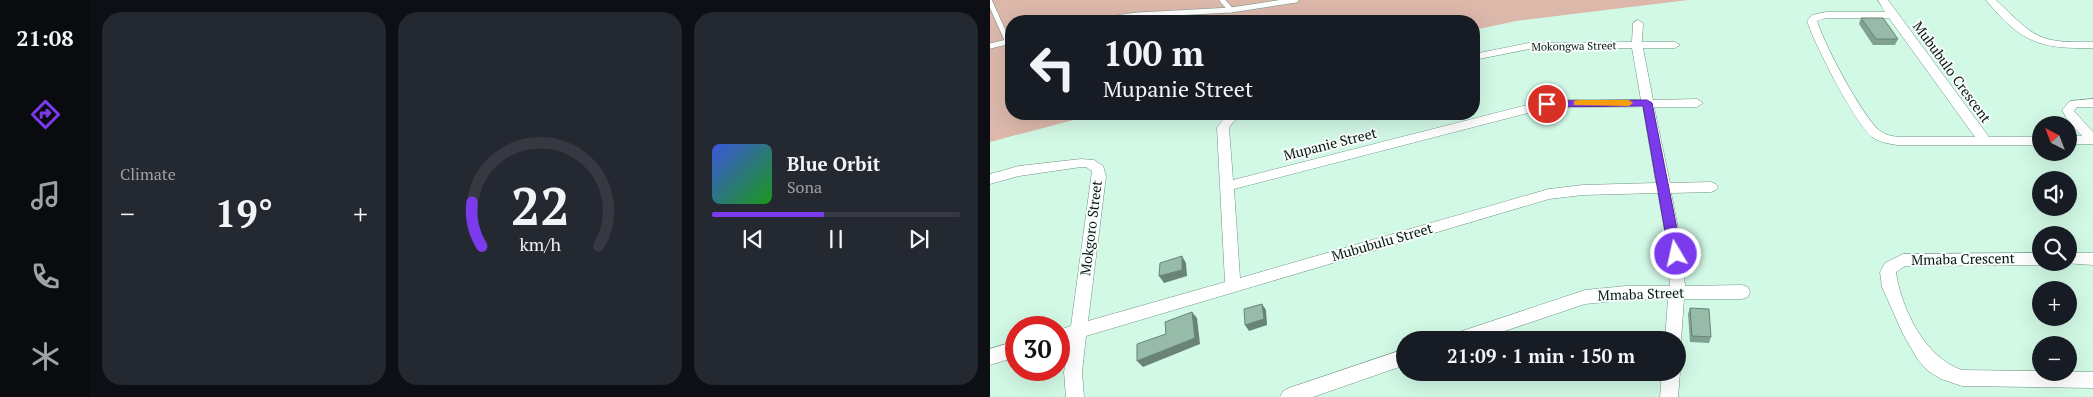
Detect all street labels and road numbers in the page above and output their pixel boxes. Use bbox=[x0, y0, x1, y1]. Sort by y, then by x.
street label: Mububulo Crescent bbox=[1909, 17, 1996, 127]
street label: Mokongwa Street bbox=[1531, 38, 1617, 54]
street label: Mupanie Street bbox=[1281, 123, 1379, 164]
street label: Mokgoro Street bbox=[1075, 178, 1106, 277]
street label: Mububulu Street bbox=[1329, 218, 1435, 265]
street label: Mmaba Crescent bbox=[1911, 248, 2016, 269]
street label: Mmaba Street bbox=[1597, 282, 1685, 305]

